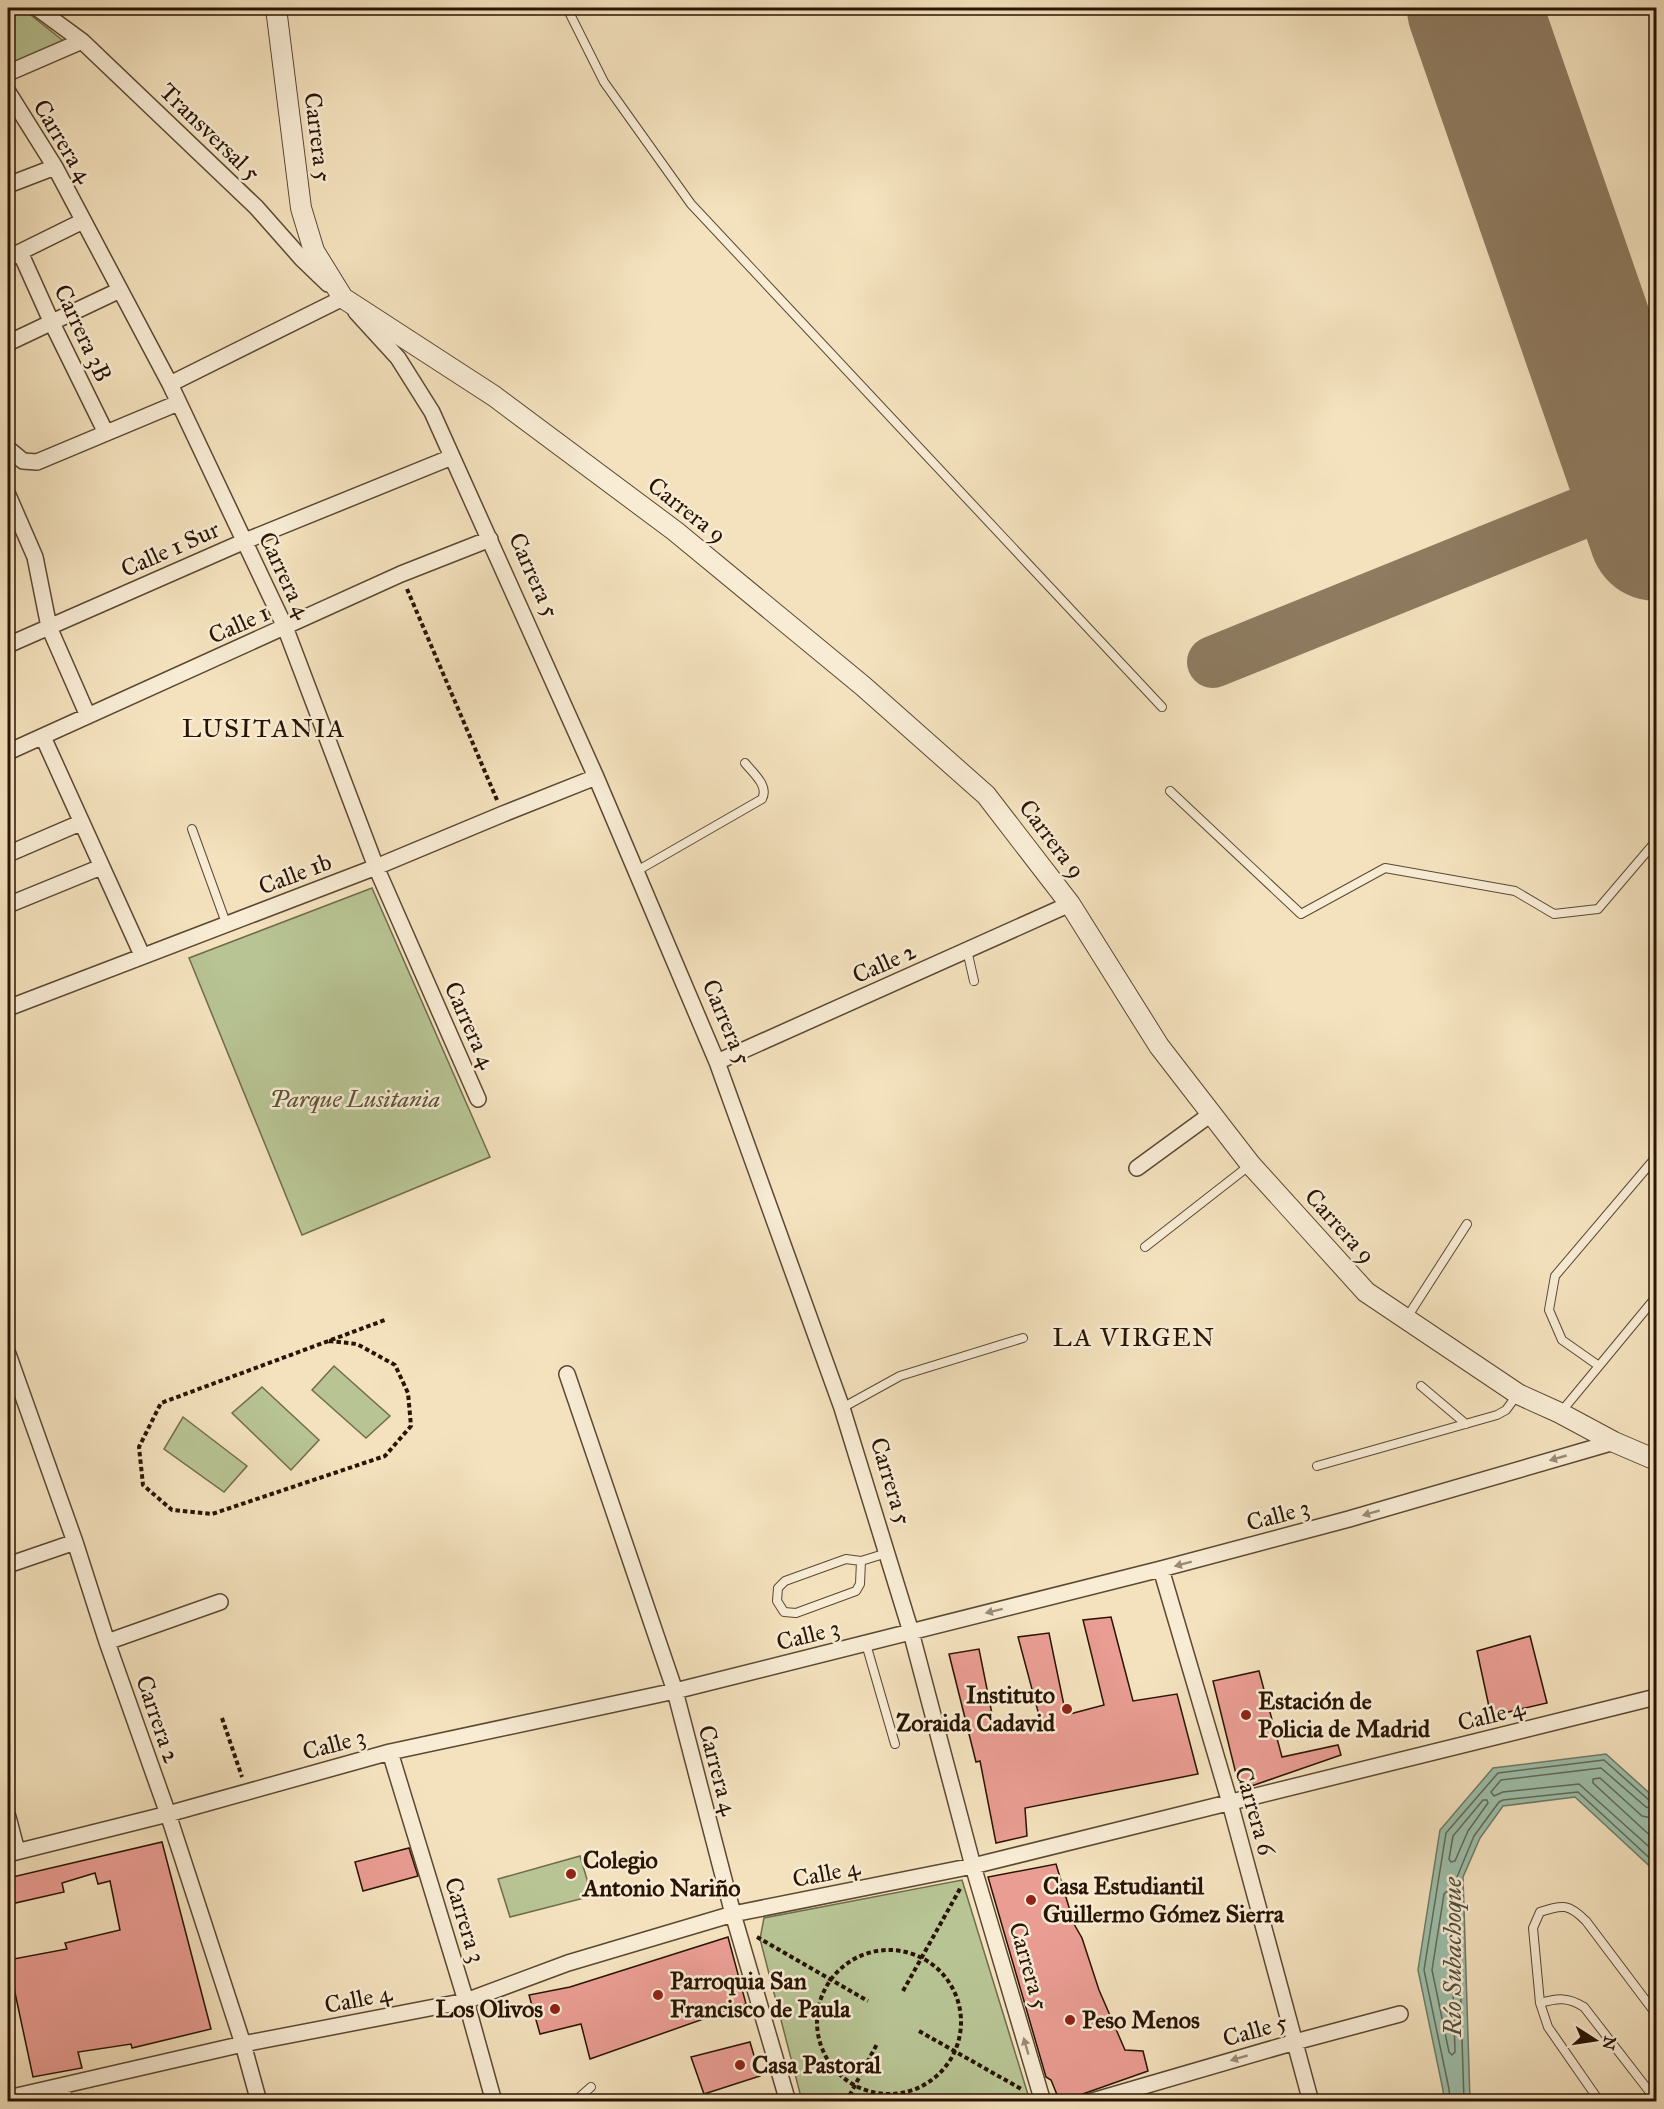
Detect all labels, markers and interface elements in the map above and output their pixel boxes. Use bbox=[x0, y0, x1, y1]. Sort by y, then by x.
street label: Transversal 5 bbox=[153, 77, 267, 187]
street label: Carrera 5 bbox=[298, 91, 338, 183]
street label: Carrera 4 bbox=[26, 94, 100, 189]
street label: Carrera 3B bbox=[47, 279, 119, 387]
street label: Carrera 9 bbox=[642, 470, 732, 550]
street label: Calle 1 Sur bbox=[116, 514, 224, 584]
street label: Carrera 4 bbox=[252, 527, 318, 624]
street label: Carrera 5 bbox=[502, 528, 566, 622]
street label: Calle 1 bbox=[204, 597, 274, 651]
district label: LUSITANIA bbox=[182, 712, 346, 744]
street label: Carrera 9 bbox=[1012, 793, 1092, 885]
street label: Calle 1b bbox=[254, 846, 336, 902]
street label: Calle 2 bbox=[848, 936, 921, 990]
street label: Carrera 5 bbox=[696, 975, 758, 1069]
street label: Carrera 4 bbox=[438, 977, 503, 1074]
park label: Parque Lusitania bbox=[270, 1084, 440, 1114]
street label: Carrera 9 bbox=[1298, 1182, 1382, 1270]
district label: LA VIRGEN bbox=[1052, 1321, 1216, 1353]
street label: Carrera 5 bbox=[864, 1434, 918, 1528]
one-way arrow bbox=[1549, 1454, 1567, 1463]
street label: Calle 3 bbox=[1243, 1492, 1313, 1538]
one-way arrow bbox=[1362, 1509, 1380, 1518]
one-way arrow bbox=[1174, 1559, 1192, 1569]
one-way arrow bbox=[985, 1607, 1003, 1617]
street label: Calle 3 bbox=[773, 1613, 843, 1657]
street label: Carrera 2 bbox=[129, 1671, 187, 1767]
place label: Instituto Zoraida Cadavid bbox=[896, 1680, 1056, 1738]
place label: Estación de Policia de Madrid bbox=[1258, 1686, 1431, 1744]
street label: Calle 4 bbox=[1454, 1692, 1528, 1738]
marker: Instituto Zoraida Cadavid bbox=[1060, 1702, 1074, 1716]
marker: Estación de Policia de Madrid bbox=[1239, 1708, 1253, 1722]
street label: Calle 3 bbox=[299, 1721, 369, 1767]
street label: Carrera 4 bbox=[692, 1722, 745, 1819]
street label: Carrera 6 bbox=[1228, 1763, 1282, 1860]
place label: Colegio Antonio Nariño bbox=[581, 1845, 741, 1903]
street label: Calle 4 bbox=[790, 1852, 863, 1894]
marker: Colegio Antonio Nariño bbox=[564, 1867, 578, 1881]
place label: Casa Estudiantil Guillermo Gómez Sierra bbox=[1043, 1871, 1285, 1929]
street label: Carrera 3 bbox=[438, 1873, 492, 1967]
water label: Río Subachoque bbox=[1436, 1876, 1468, 2038]
marker: Casa Estudiantil Guillermo Gómez Sierra bbox=[1024, 1893, 1038, 1907]
street label: Carrera 5 bbox=[1002, 1919, 1056, 2013]
place label: Parroquia San Francisco de Paula bbox=[670, 1966, 851, 2024]
street label: Calle 4 bbox=[322, 1978, 395, 2020]
marker: Parroquia San Francisco de Paula bbox=[651, 1988, 665, 2002]
place label: Los Olivos bbox=[436, 1994, 543, 2024]
marker: Los Olivos bbox=[548, 2002, 562, 2016]
place label: Peso Menos bbox=[1082, 2005, 1200, 2035]
street label: Calle 5 bbox=[1219, 2007, 1291, 2053]
north arrow bbox=[1565, 2010, 1625, 2070]
marker: Peso Menos bbox=[1063, 2013, 1077, 2027]
text: N bbox=[1598, 2034, 1620, 2052]
one-way arrow bbox=[1021, 2037, 1030, 2055]
place label: Casa Pastoral bbox=[752, 2050, 882, 2080]
one-way arrow bbox=[1230, 2054, 1248, 2063]
marker: Casa Pastoral bbox=[733, 2058, 747, 2072]

